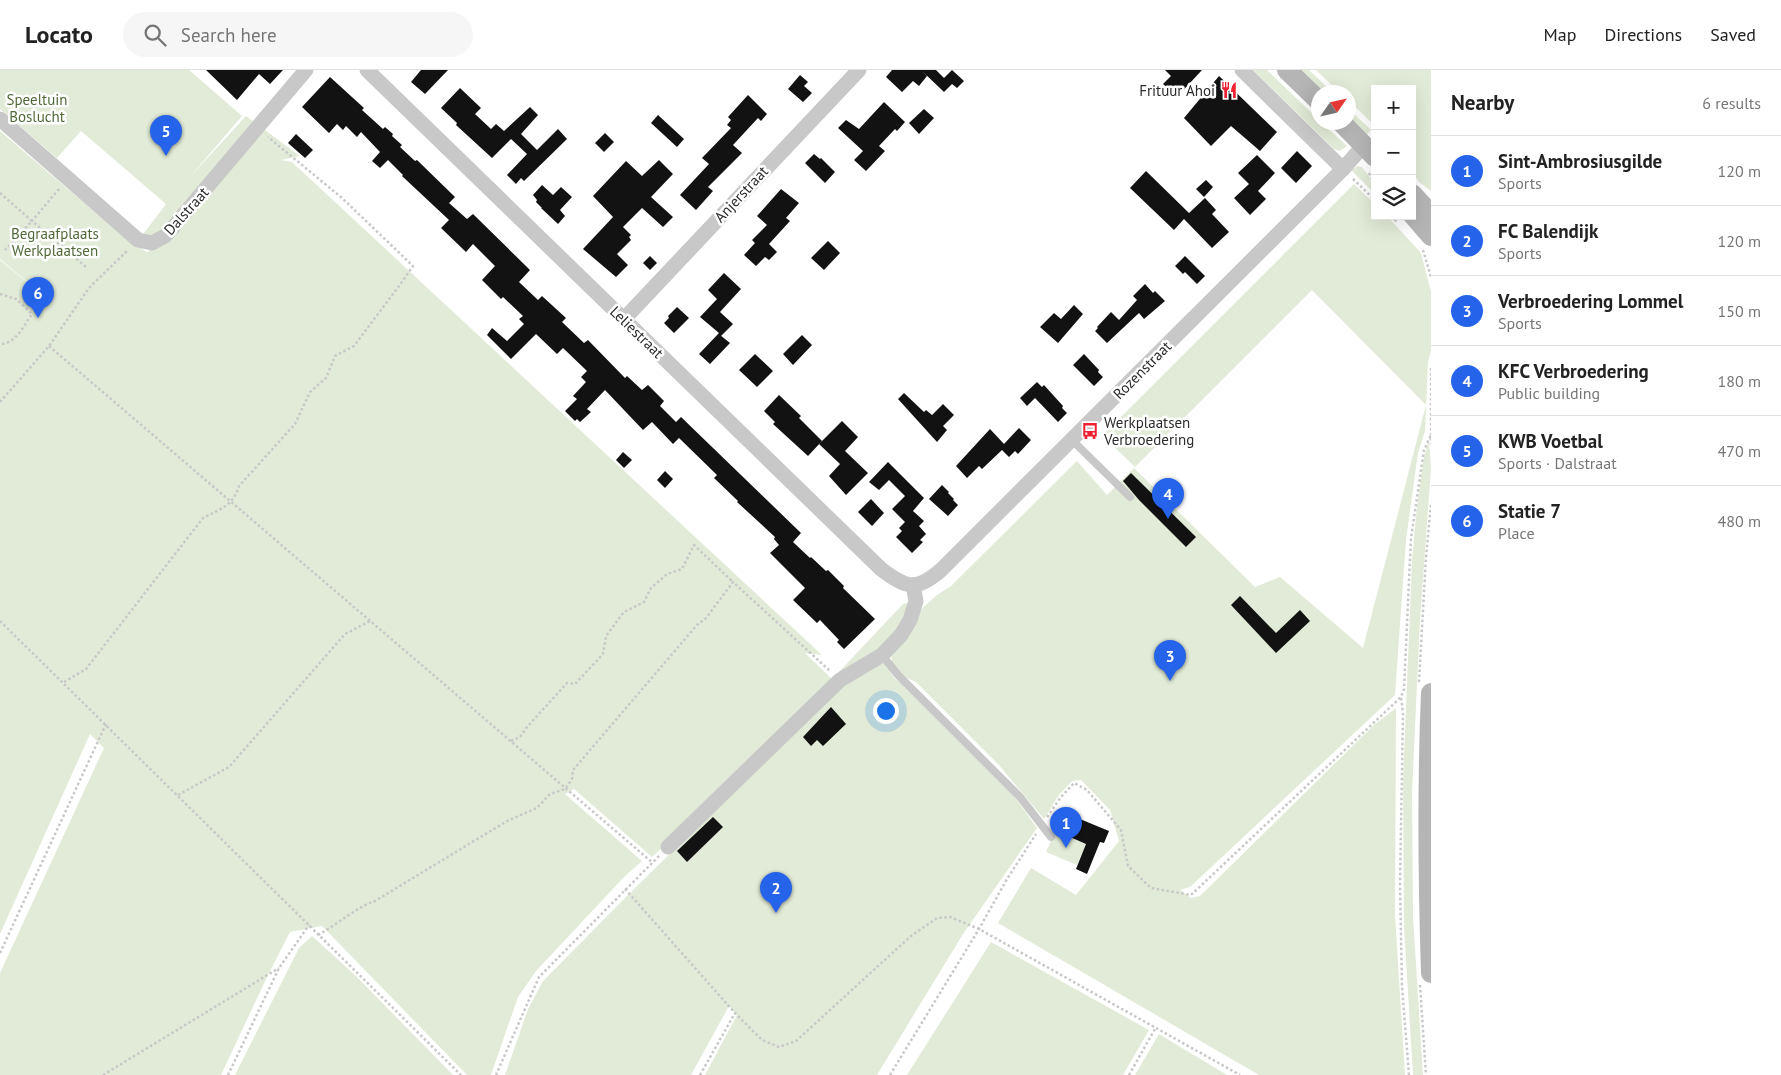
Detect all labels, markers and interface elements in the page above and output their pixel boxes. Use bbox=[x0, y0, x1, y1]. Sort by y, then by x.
search box bbox=[123, 12, 473, 57]
text: Locato bbox=[25, 19, 93, 50]
icon: search bbox=[141, 21, 169, 49]
text: Search here bbox=[181, 23, 277, 47]
text: Map bbox=[1544, 23, 1576, 46]
text: Directions bbox=[1604, 23, 1682, 46]
text: Saved bbox=[1710, 23, 1756, 46]
restaurant icon: Frituur Ahoi bbox=[1219, 80, 1239, 100]
place label: Frituur Ahoi bbox=[1139, 81, 1215, 100]
north arrow bbox=[1311, 85, 1356, 130]
map controls bbox=[1371, 85, 1416, 220]
button: + bbox=[1371, 85, 1416, 130]
text: Nearby bbox=[1451, 89, 1514, 116]
park label: Speeltuin Boslucht bbox=[7, 90, 67, 126]
text: 6 results bbox=[1702, 93, 1761, 113]
pin: 5 bbox=[150, 115, 182, 156]
button: − bbox=[1371, 130, 1416, 175]
text: Sint-Ambrosiusgilde bbox=[1498, 149, 1662, 173]
text: 1 bbox=[1462, 161, 1472, 181]
text: 120 m bbox=[1718, 161, 1761, 181]
street label: Anjerstraat bbox=[710, 162, 772, 226]
text: Sports bbox=[1498, 173, 1542, 193]
button: layers bbox=[1371, 175, 1416, 220]
street label: Dalstraat bbox=[159, 183, 213, 239]
text: FC Balendijk bbox=[1498, 219, 1598, 243]
park label: Begraafplaats Werkplaatsen bbox=[11, 224, 99, 260]
text: 2 bbox=[1462, 231, 1472, 251]
text: 120 m bbox=[1718, 231, 1761, 251]
text: Sports bbox=[1498, 243, 1542, 263]
pin: 6 bbox=[22, 277, 54, 318]
text: Verbroedering Lommel bbox=[1498, 289, 1683, 313]
text: 3 bbox=[1462, 301, 1472, 321]
text: 150 m bbox=[1718, 301, 1761, 321]
street label: Leliestraat bbox=[606, 302, 668, 362]
text: Sports bbox=[1498, 313, 1542, 333]
street label: Rozenstraat bbox=[1109, 337, 1175, 403]
text: KFC Verbroedering bbox=[1498, 359, 1649, 383]
text: 4 bbox=[1462, 371, 1472, 391]
text: 180 m bbox=[1718, 371, 1761, 391]
text: Public building bbox=[1498, 383, 1600, 403]
place label: Werkplaatsen Verbroedering bbox=[1103, 413, 1194, 449]
bus stop icon: Werkplaatsen Verbroedering bbox=[1080, 421, 1100, 441]
text: KWB Voetbal bbox=[1498, 429, 1603, 453]
text: 5 bbox=[1462, 441, 1472, 461]
text: 470 m bbox=[1718, 441, 1761, 461]
text: Sports · Dalstraat bbox=[1498, 453, 1617, 473]
pin: 4 bbox=[1152, 478, 1184, 519]
text: Statie 7 bbox=[1498, 499, 1561, 523]
text: 6 bbox=[1462, 511, 1472, 531]
text: 480 m bbox=[1718, 511, 1761, 531]
text: Place bbox=[1498, 523, 1535, 543]
pin: 3 bbox=[1154, 640, 1186, 681]
your location bbox=[873, 698, 899, 724]
pin: 1 bbox=[1050, 807, 1082, 848]
pin: 2 bbox=[760, 872, 792, 913]

